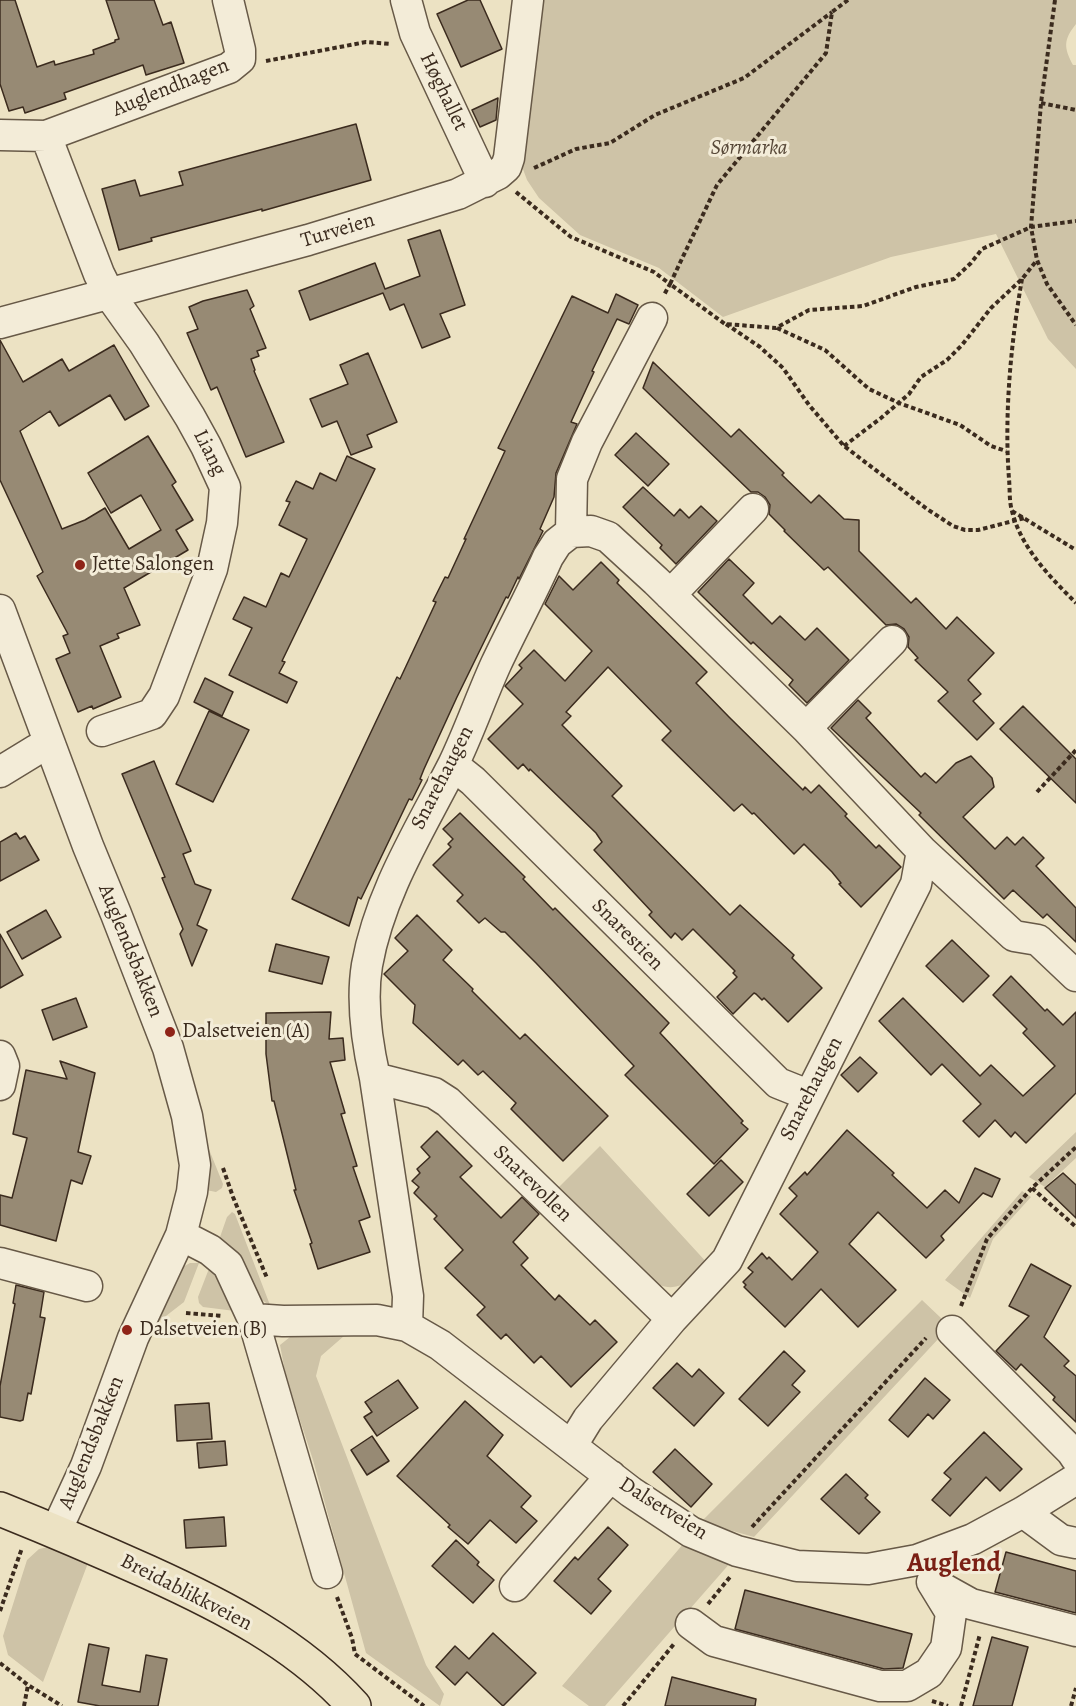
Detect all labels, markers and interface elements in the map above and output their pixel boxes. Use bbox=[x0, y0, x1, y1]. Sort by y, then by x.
street label: Høghallet bbox=[413, 49, 473, 135]
street label: Auglendhagen bbox=[109, 53, 233, 123]
park label: Sørmarka bbox=[710, 136, 788, 162]
street label: Turveien bbox=[298, 208, 378, 254]
street label: Liang bbox=[187, 426, 231, 480]
place label: Jette Salongen bbox=[92, 552, 214, 578]
marker: Jette Salongen bbox=[73, 558, 87, 572]
street label: Snarehaugen bbox=[406, 722, 480, 834]
street label: Auglendsbakken bbox=[92, 881, 168, 1021]
street label: Snarestien bbox=[586, 894, 668, 976]
place label: Dalsetveien (A) bbox=[182, 1019, 310, 1045]
marker: Dalsetveien (A) bbox=[163, 1025, 177, 1039]
street label: Snarehaugen bbox=[775, 1033, 849, 1145]
street label: Snarevollen bbox=[487, 1140, 577, 1228]
place label: Dalsetveien (B) bbox=[139, 1317, 267, 1343]
marker: Dalsetveien (B) bbox=[120, 1323, 134, 1337]
street label: Auglendsbakken bbox=[54, 1373, 130, 1513]
street label: Dalsetveien bbox=[614, 1472, 712, 1546]
district label: Auglend bbox=[907, 1548, 1001, 1580]
street label: Breidablikkveien bbox=[116, 1549, 256, 1637]

